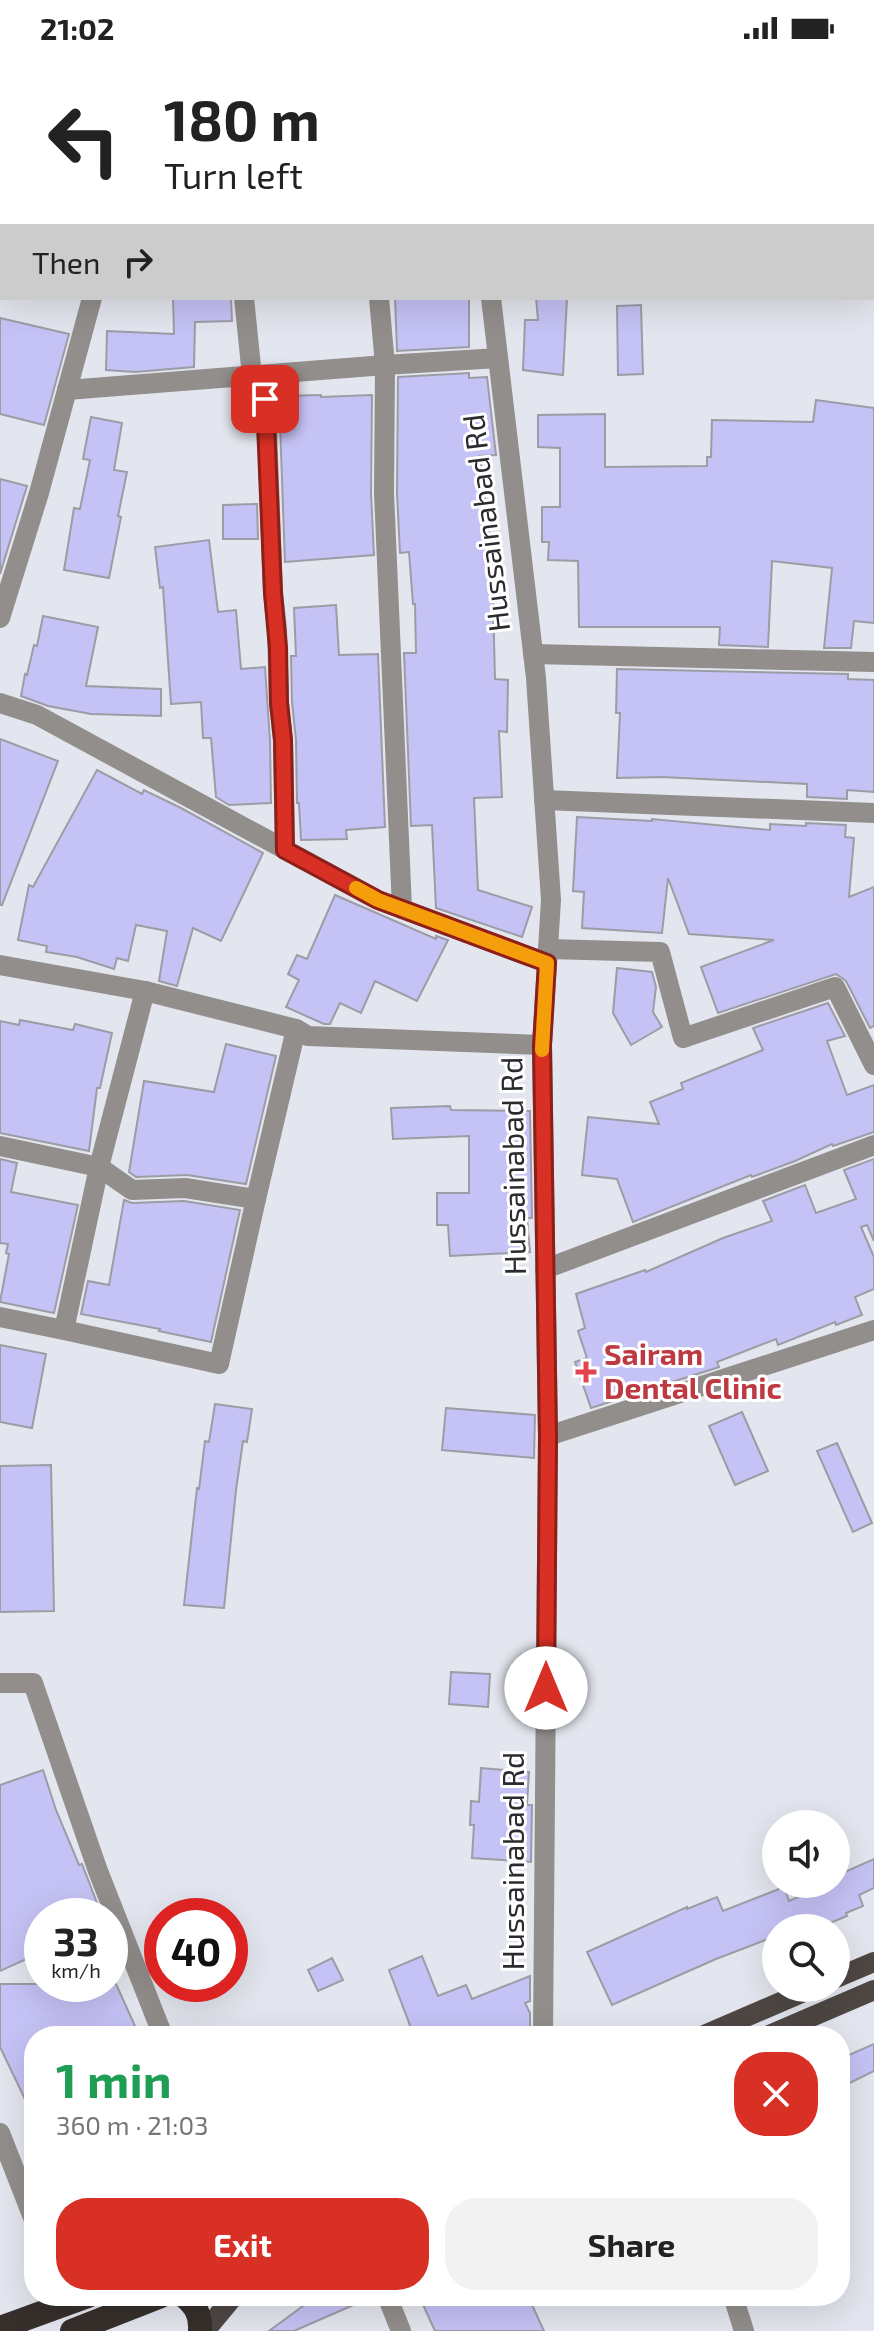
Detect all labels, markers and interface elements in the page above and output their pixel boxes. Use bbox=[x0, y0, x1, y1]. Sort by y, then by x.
text: 21:02 bbox=[40, 10, 114, 46]
text: 180 m bbox=[164, 85, 320, 152]
icon: left bbox=[32, 88, 136, 192]
text: Turn left bbox=[164, 153, 303, 196]
icon: right bbox=[116, 240, 160, 284]
text: Then bbox=[32, 244, 100, 280]
pin bbox=[231, 365, 299, 433]
icon: arrive bbox=[243, 377, 287, 421]
street label: Hussainabad Rd bbox=[454, 413, 516, 634]
street label: Hussainabad Rd bbox=[492, 1056, 532, 1276]
place label: Sairam Dental Clinic bbox=[604, 1335, 782, 1405]
marker: Sairam Dental Clinic bbox=[575, 1361, 597, 1383]
position arrow bbox=[504, 1646, 588, 1730]
street label: Hussainabad Rd bbox=[494, 1752, 530, 1970]
map controls bbox=[762, 1810, 850, 2002]
button: sound bbox=[762, 1810, 850, 1898]
speed limit sign: 40 bbox=[144, 1898, 248, 2002]
button: search bbox=[762, 1914, 850, 2002]
text: 33 bbox=[53, 1916, 99, 1964]
text: km/h bbox=[51, 1958, 101, 1982]
text: 1 min bbox=[56, 2050, 172, 2108]
button: close bbox=[734, 2052, 818, 2136]
text: 360 m · 21:03 bbox=[56, 2109, 209, 2140]
button: Exit bbox=[56, 2198, 429, 2290]
button: Share bbox=[445, 2198, 818, 2290]

